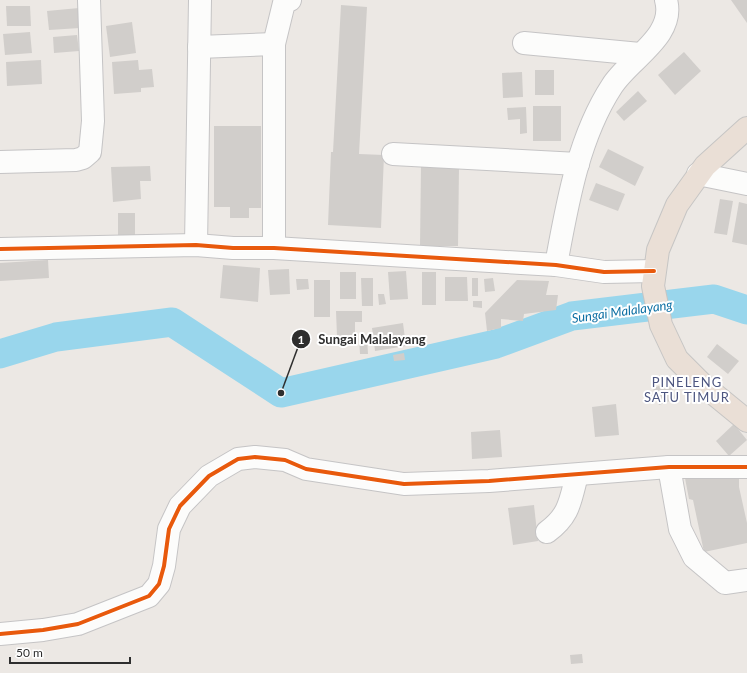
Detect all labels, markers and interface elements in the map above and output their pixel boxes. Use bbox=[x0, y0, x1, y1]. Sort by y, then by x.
water label: Sungai Malalayang bbox=[571, 296, 674, 326]
callout: Sungai Malalayang bbox=[291, 327, 434, 352]
text: Sungai Malalayang bbox=[318, 331, 426, 347]
text: 1 bbox=[298, 332, 305, 347]
district label: PINELENG SATU TIMUR bbox=[644, 374, 730, 405]
scale bar bbox=[10, 639, 130, 665]
text: 50 m bbox=[16, 645, 43, 660]

